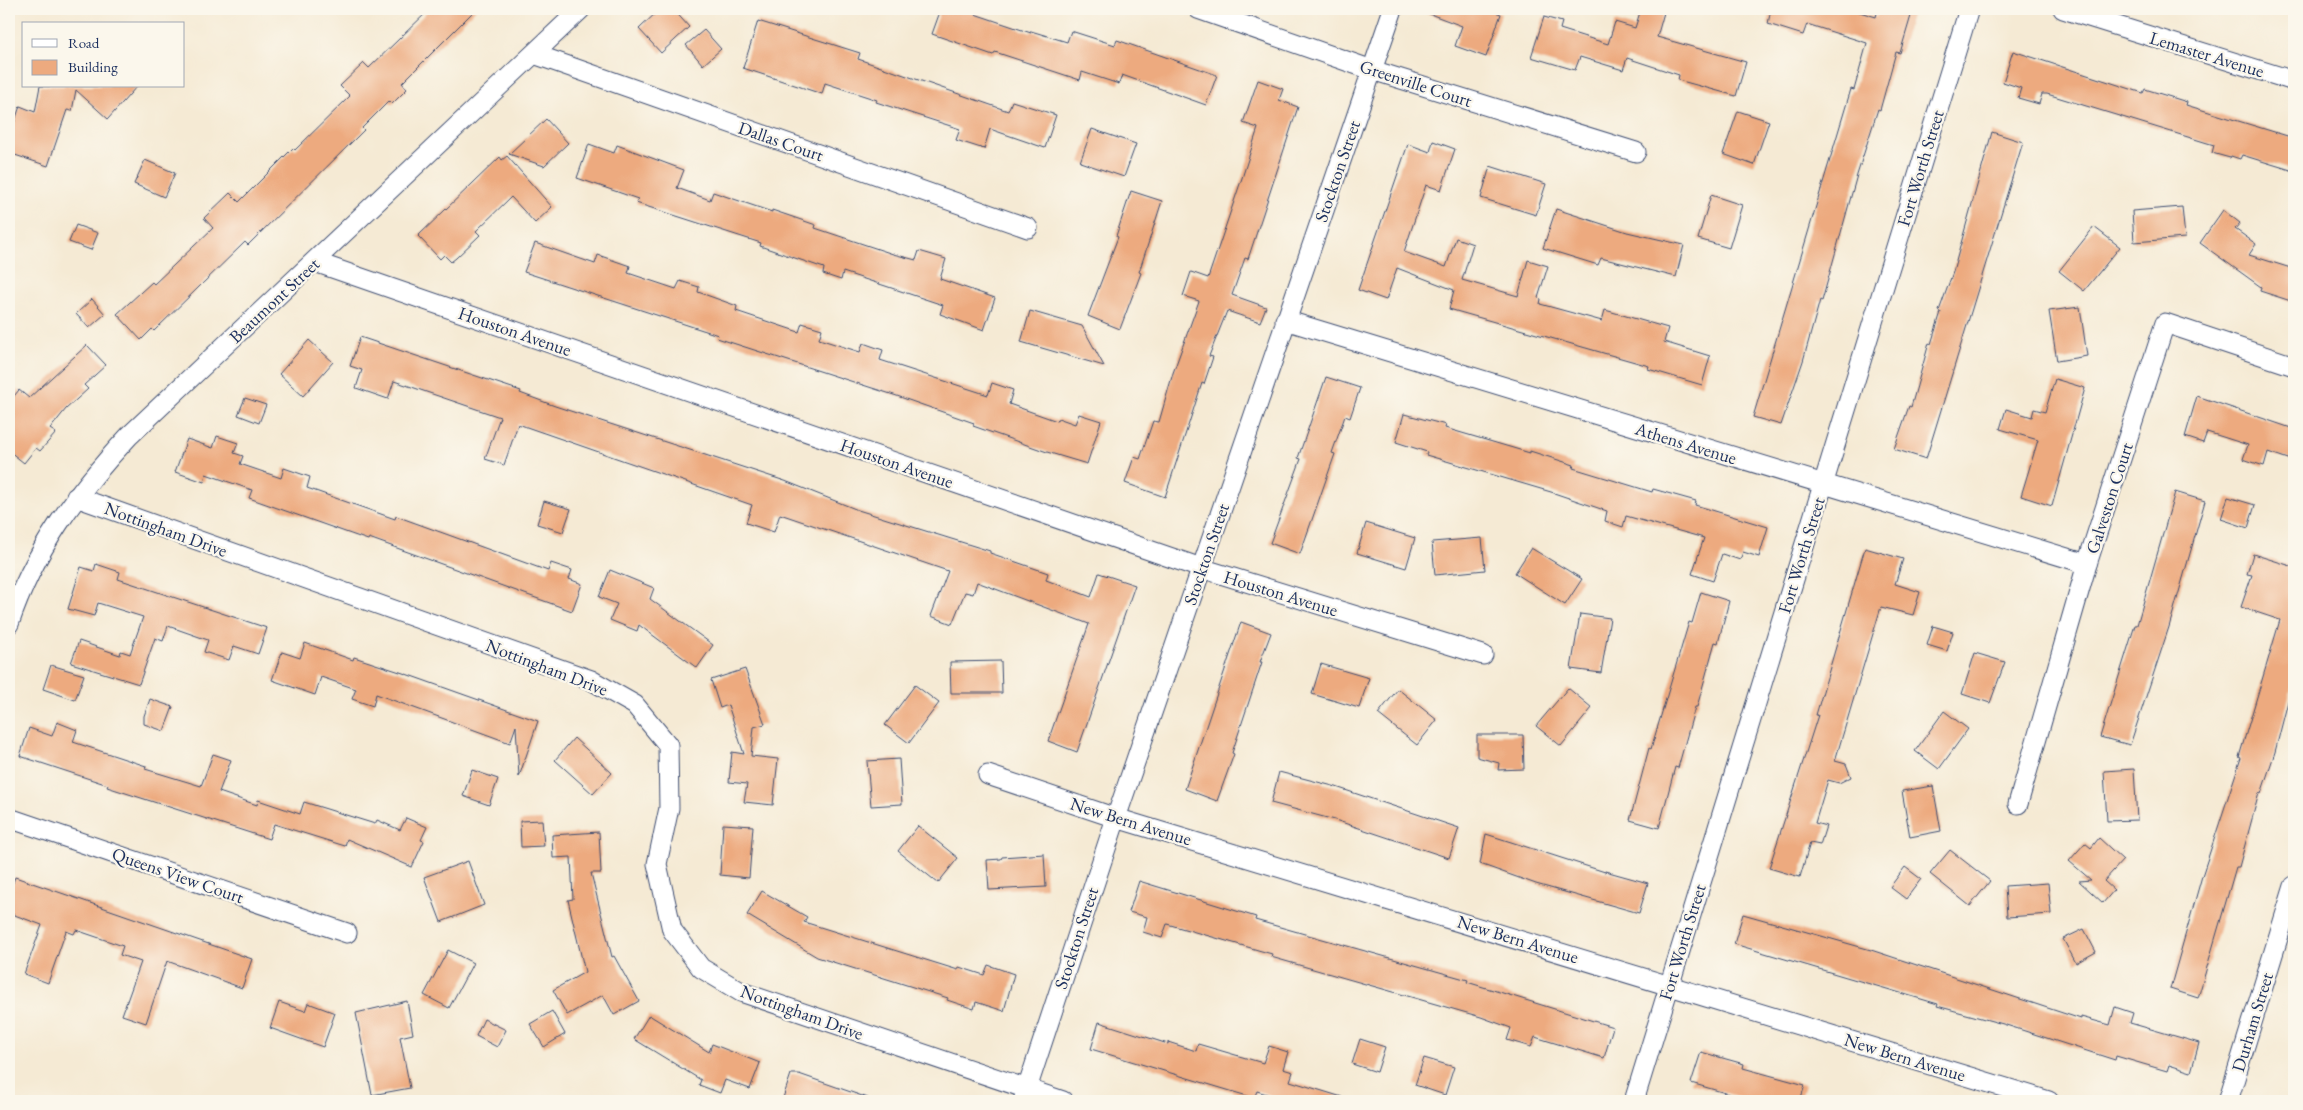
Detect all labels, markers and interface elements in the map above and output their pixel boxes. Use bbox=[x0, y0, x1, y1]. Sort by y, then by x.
legend bbox=[22, 22, 185, 88]
street label: Lemaster Avenue bbox=[2147, 26, 2267, 82]
text: Road bbox=[68, 33, 100, 52]
street label: Greenville Court bbox=[1357, 54, 1475, 112]
text: Building bbox=[68, 57, 118, 76]
street label: Fort Worth Street bbox=[1891, 107, 1949, 229]
street label: Dallas Court bbox=[735, 116, 827, 166]
street label: Stockton Street bbox=[1309, 117, 1365, 225]
street label: Beaumont Street bbox=[224, 252, 324, 348]
street label: Houston Avenue bbox=[455, 301, 575, 361]
street label: Athens Avenue bbox=[1631, 416, 1740, 469]
street label: Houston Avenue bbox=[837, 433, 957, 493]
street label: Galveston Court bbox=[2080, 439, 2138, 556]
street label: Fort Worth Street bbox=[1772, 494, 1830, 616]
street label: Nottingham Drive bbox=[102, 496, 230, 562]
street label: Stockton Street bbox=[1178, 500, 1234, 608]
street label: Houston Avenue bbox=[1221, 565, 1341, 621]
street label: Nottingham Drive bbox=[483, 633, 611, 701]
street label: New Bern Avenue bbox=[1068, 792, 1194, 850]
street label: Queens View Court bbox=[109, 842, 247, 908]
street label: Fort Worth Street bbox=[1653, 881, 1711, 1003]
street label: Stockton Street bbox=[1049, 884, 1103, 992]
street label: New Bern Avenue bbox=[1455, 910, 1581, 968]
street label: Durham Street bbox=[2226, 969, 2278, 1074]
street label: Nottingham Drive bbox=[738, 979, 866, 1045]
street label: New Bern Avenue bbox=[1842, 1028, 1968, 1086]

